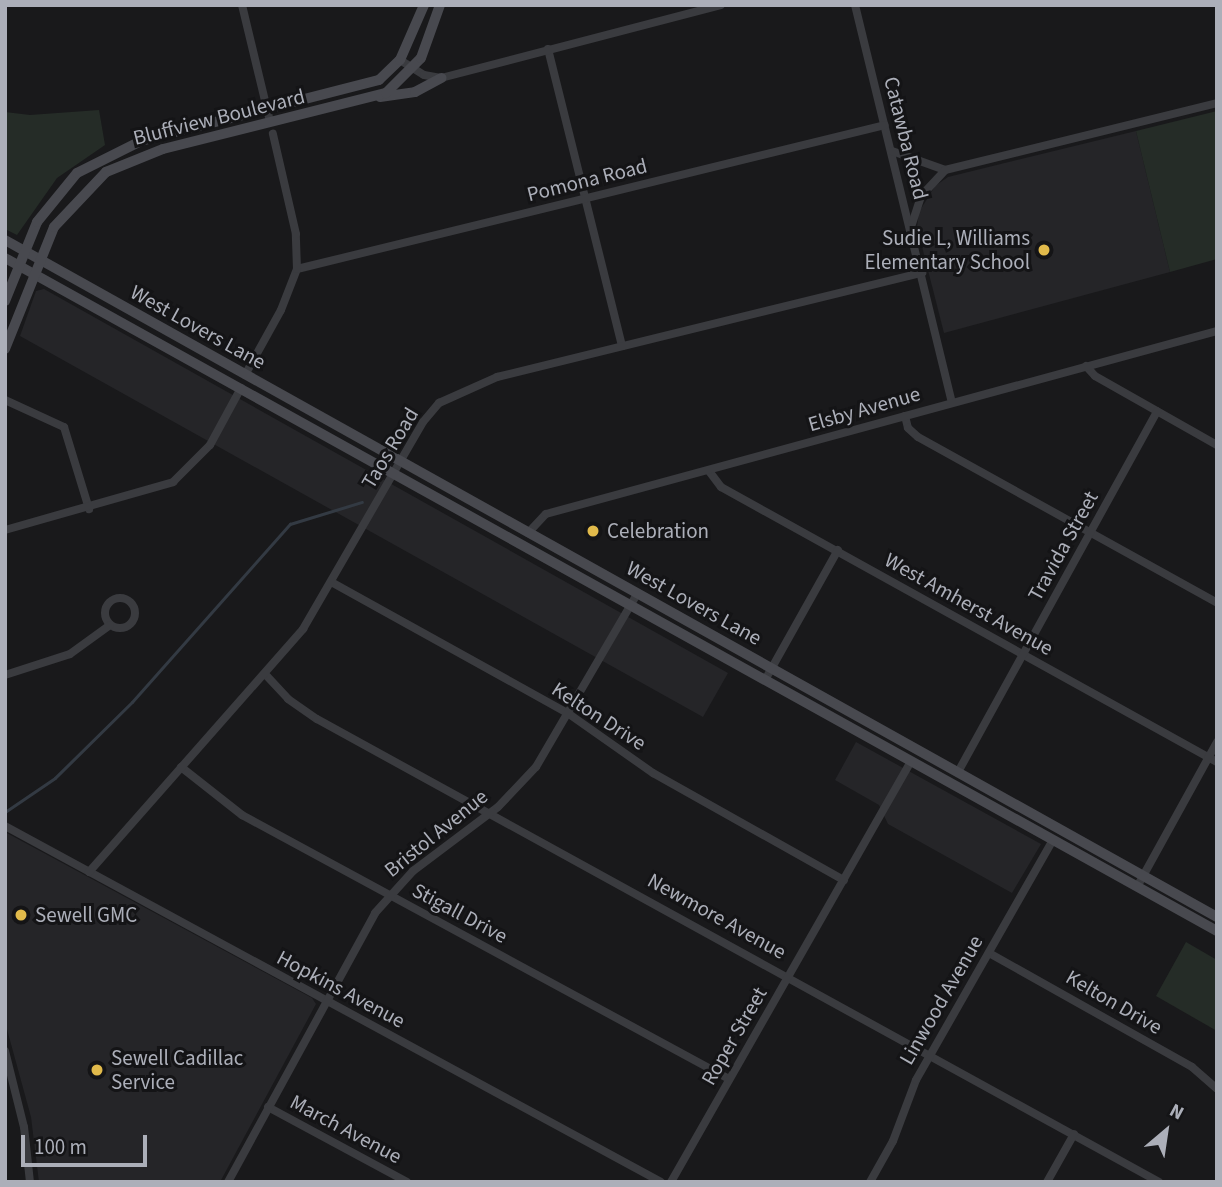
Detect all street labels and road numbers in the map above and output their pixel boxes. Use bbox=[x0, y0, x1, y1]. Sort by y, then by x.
street label: Catawba Road bbox=[879, 74, 933, 202]
street label: Bluffview Boulevard bbox=[131, 83, 307, 151]
street label: Pomona Road bbox=[524, 153, 650, 207]
street label: West Lovers Lane bbox=[126, 279, 270, 375]
street label: Elsby Avenue bbox=[805, 381, 923, 437]
street label: Taos Road bbox=[356, 403, 424, 493]
street label: Travida Street bbox=[1022, 487, 1104, 605]
street label: West Amherst Avenue bbox=[880, 547, 1058, 661]
street label: West Lovers Lane bbox=[622, 555, 766, 651]
street label: Kelton Drive bbox=[547, 676, 651, 756]
street label: Bristol Avenue bbox=[379, 784, 493, 882]
street label: Newmore Avenue bbox=[643, 868, 791, 964]
street label: Stigall Drive bbox=[408, 877, 512, 949]
street label: Linwood Avenue bbox=[894, 931, 988, 1069]
street label: Hopkins Avenue bbox=[273, 945, 409, 1033]
street label: Kelton Drive bbox=[1061, 964, 1167, 1040]
street label: Roper Street bbox=[696, 982, 772, 1090]
street label: March Avenue bbox=[286, 1089, 406, 1169]

